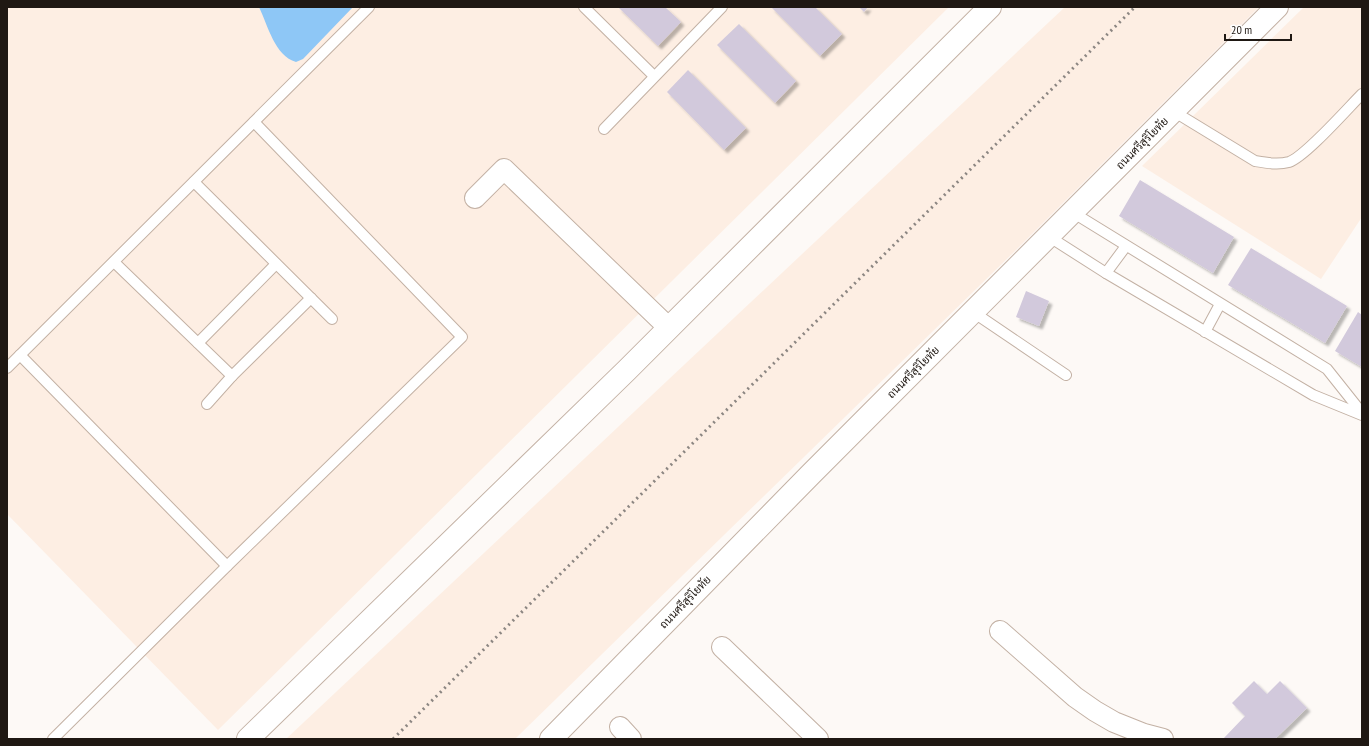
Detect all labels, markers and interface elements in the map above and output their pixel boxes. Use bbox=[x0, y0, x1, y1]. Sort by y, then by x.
scale bar bbox=[1225, 16, 1291, 42]
text: 20 m bbox=[1231, 22, 1252, 37]
street label: ถนนศรีสุริโยทัย bbox=[1112, 113, 1172, 173]
street label: ถนนศรีสุริโยทัย bbox=[883, 342, 943, 402]
street label: ถนนศรีสุริโยทัย bbox=[656, 572, 715, 633]

